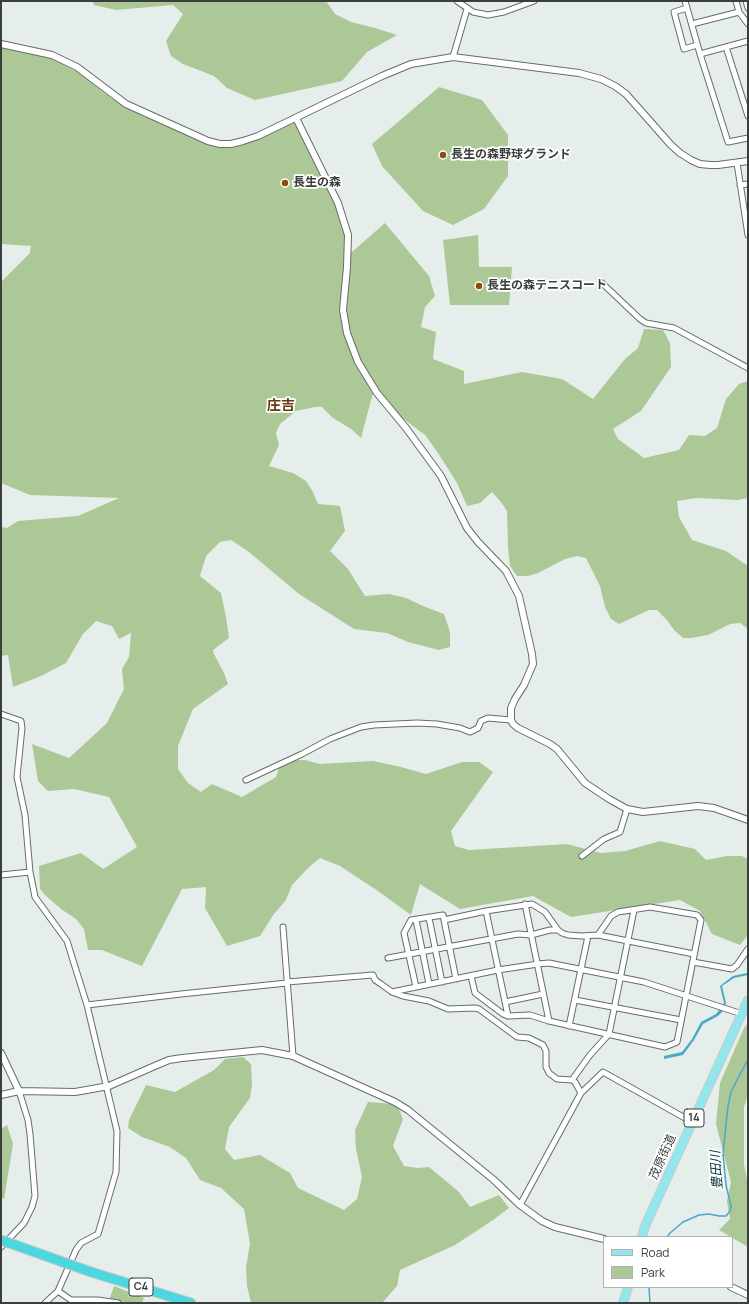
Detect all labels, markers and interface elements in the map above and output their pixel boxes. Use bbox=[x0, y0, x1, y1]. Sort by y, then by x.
place label: 長生の森野球グランド bbox=[451, 148, 571, 162]
marker: 長生の森野球グランド bbox=[438, 150, 448, 160]
place label: 長生の森 bbox=[293, 176, 341, 190]
marker: 長生の森 bbox=[280, 178, 290, 188]
place label: 長生の森テニスコート bbox=[487, 279, 607, 293]
marker: 長生の森テニスコート bbox=[474, 281, 484, 291]
district label: 庄吉 bbox=[267, 398, 295, 414]
road number: 14 bbox=[684, 1109, 704, 1127]
street label: 茂原街道 bbox=[647, 1132, 679, 1182]
water label: 豊田川 bbox=[708, 1150, 726, 1190]
legend bbox=[603, 1236, 733, 1288]
text: Road bbox=[641, 1244, 669, 1261]
text: Park bbox=[641, 1264, 665, 1281]
road number: C4 bbox=[129, 1278, 153, 1296]

